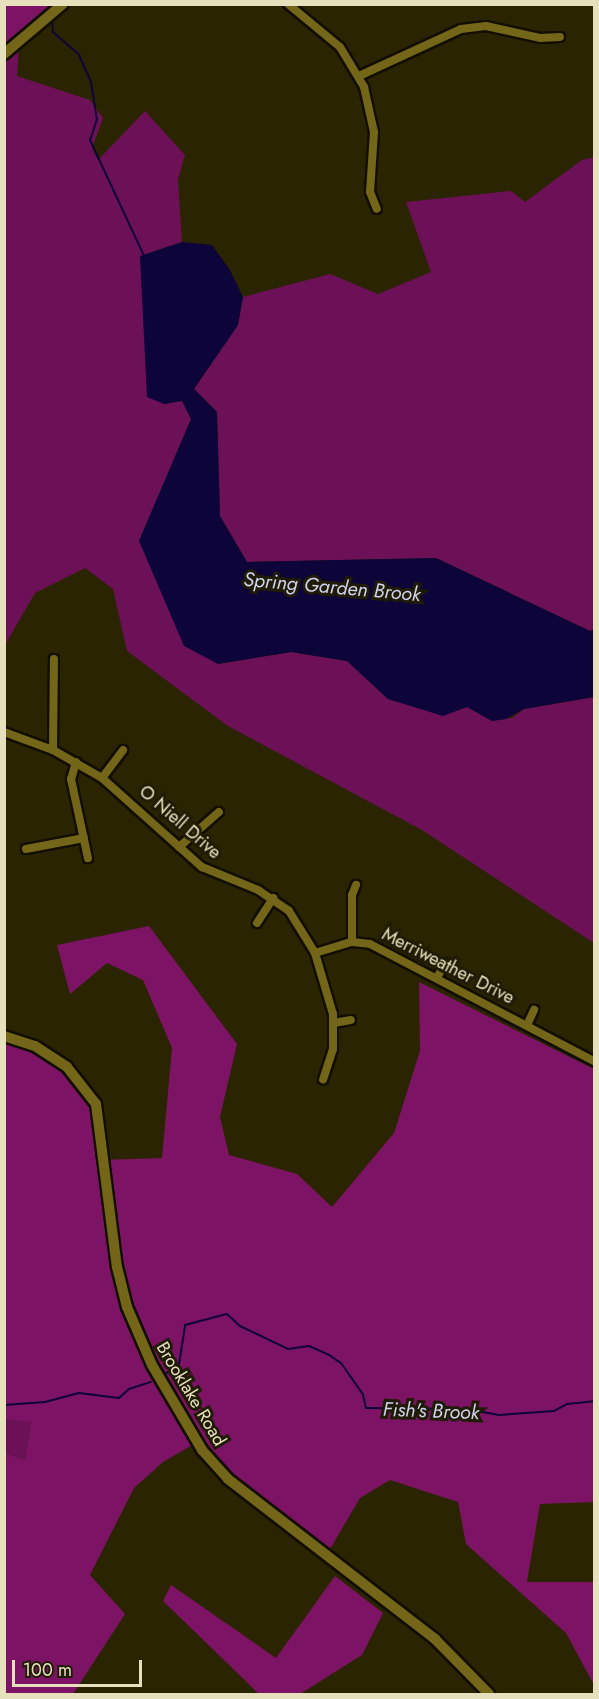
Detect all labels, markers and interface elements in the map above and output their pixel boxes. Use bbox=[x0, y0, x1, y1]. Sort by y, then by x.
water label: Spring Garden Brook bbox=[242, 567, 422, 607]
street label: O Niell Drive bbox=[135, 781, 225, 863]
street label: Merriweather Drive bbox=[378, 923, 518, 1009]
street label: Brooklake Road bbox=[151, 1338, 231, 1450]
water label: Fish's Brook bbox=[382, 1397, 480, 1425]
scale bar bbox=[15, 1648, 146, 1686]
text: 100 m bbox=[23, 1657, 72, 1683]

